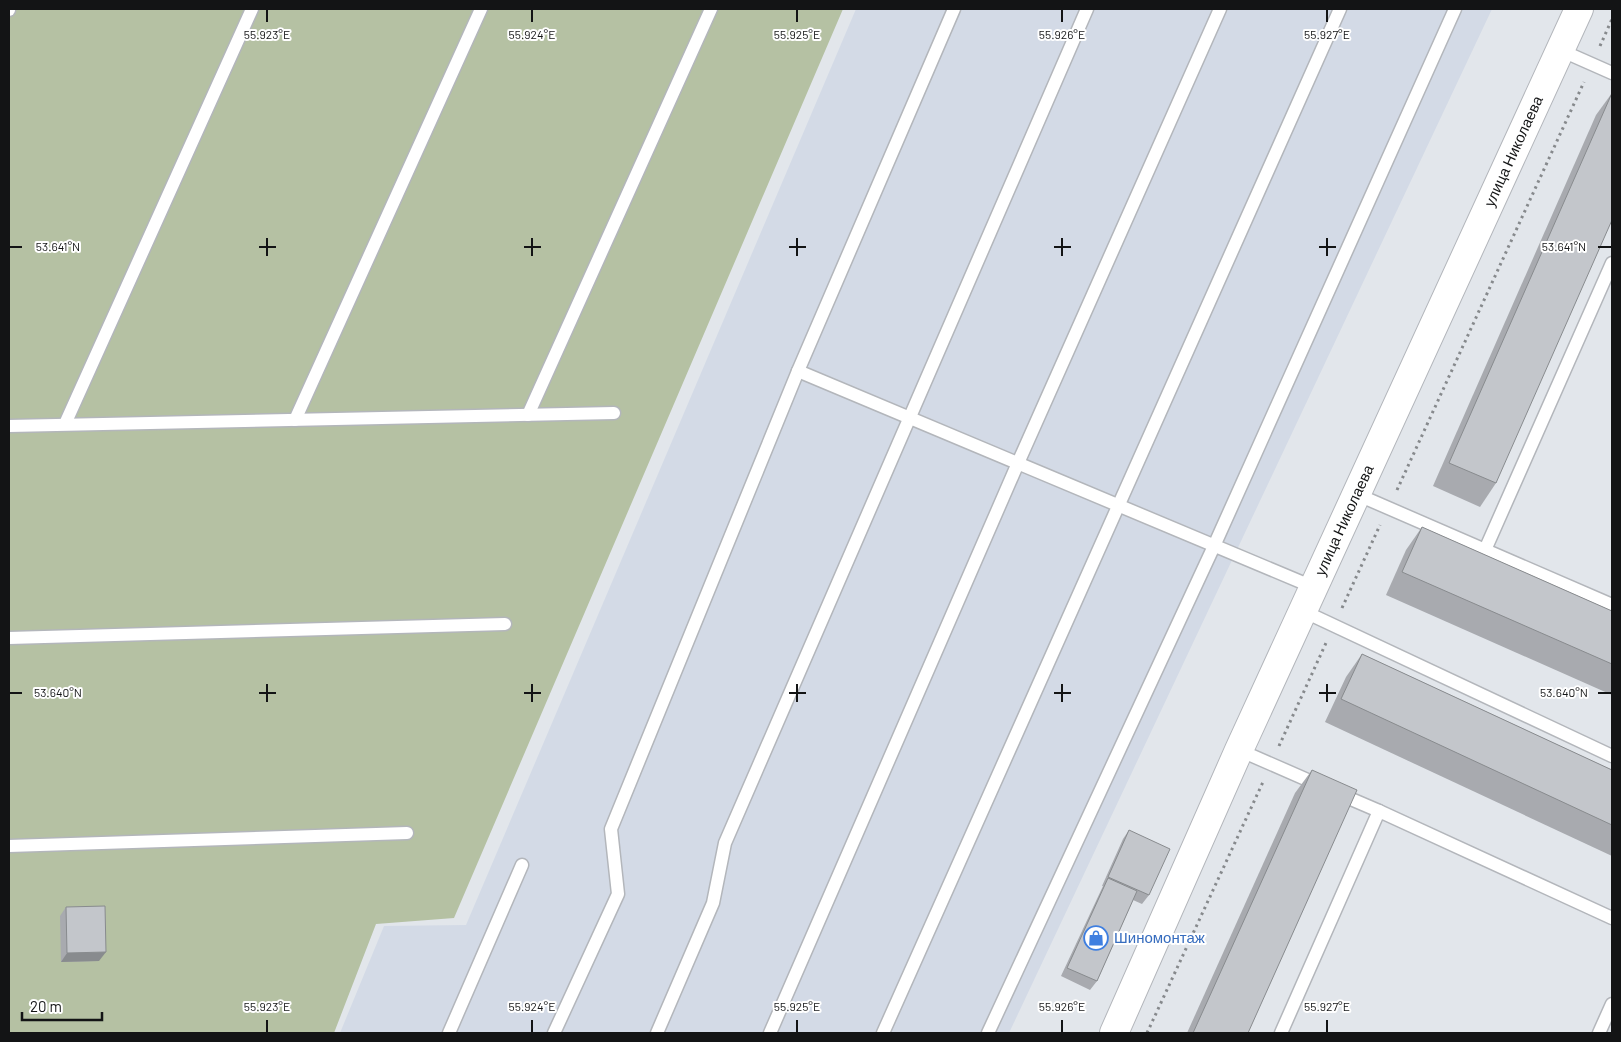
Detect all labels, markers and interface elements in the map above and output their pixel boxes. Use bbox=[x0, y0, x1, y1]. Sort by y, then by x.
text: 55.923°E bbox=[244, 27, 290, 41]
text: 55.924°E bbox=[509, 27, 555, 41]
text: 55.925°E bbox=[774, 27, 820, 41]
text: 55.926°E bbox=[1039, 27, 1085, 41]
text: 55.927°E bbox=[1304, 27, 1350, 41]
street label: улица Николаева bbox=[1480, 92, 1546, 209]
text: 53.641°N bbox=[36, 239, 80, 253]
text: 53.641°N bbox=[1542, 239, 1586, 253]
street label: улица Николаева bbox=[1310, 461, 1377, 578]
text: 53.640°N bbox=[34, 685, 82, 699]
text: 53.640°N bbox=[1540, 685, 1588, 699]
shop icon: Шиномонтаж bbox=[1083, 925, 1109, 951]
place label: Шиномонтаж bbox=[1114, 928, 1205, 946]
scale bar bbox=[22, 990, 102, 1022]
text: 20 m bbox=[30, 997, 62, 1015]
text: 55.923°E bbox=[244, 999, 290, 1013]
text: 55.924°E bbox=[509, 999, 555, 1013]
text: 55.925°E bbox=[774, 999, 820, 1013]
text: 55.926°E bbox=[1039, 999, 1085, 1013]
text: 55.927°E bbox=[1304, 999, 1350, 1013]

